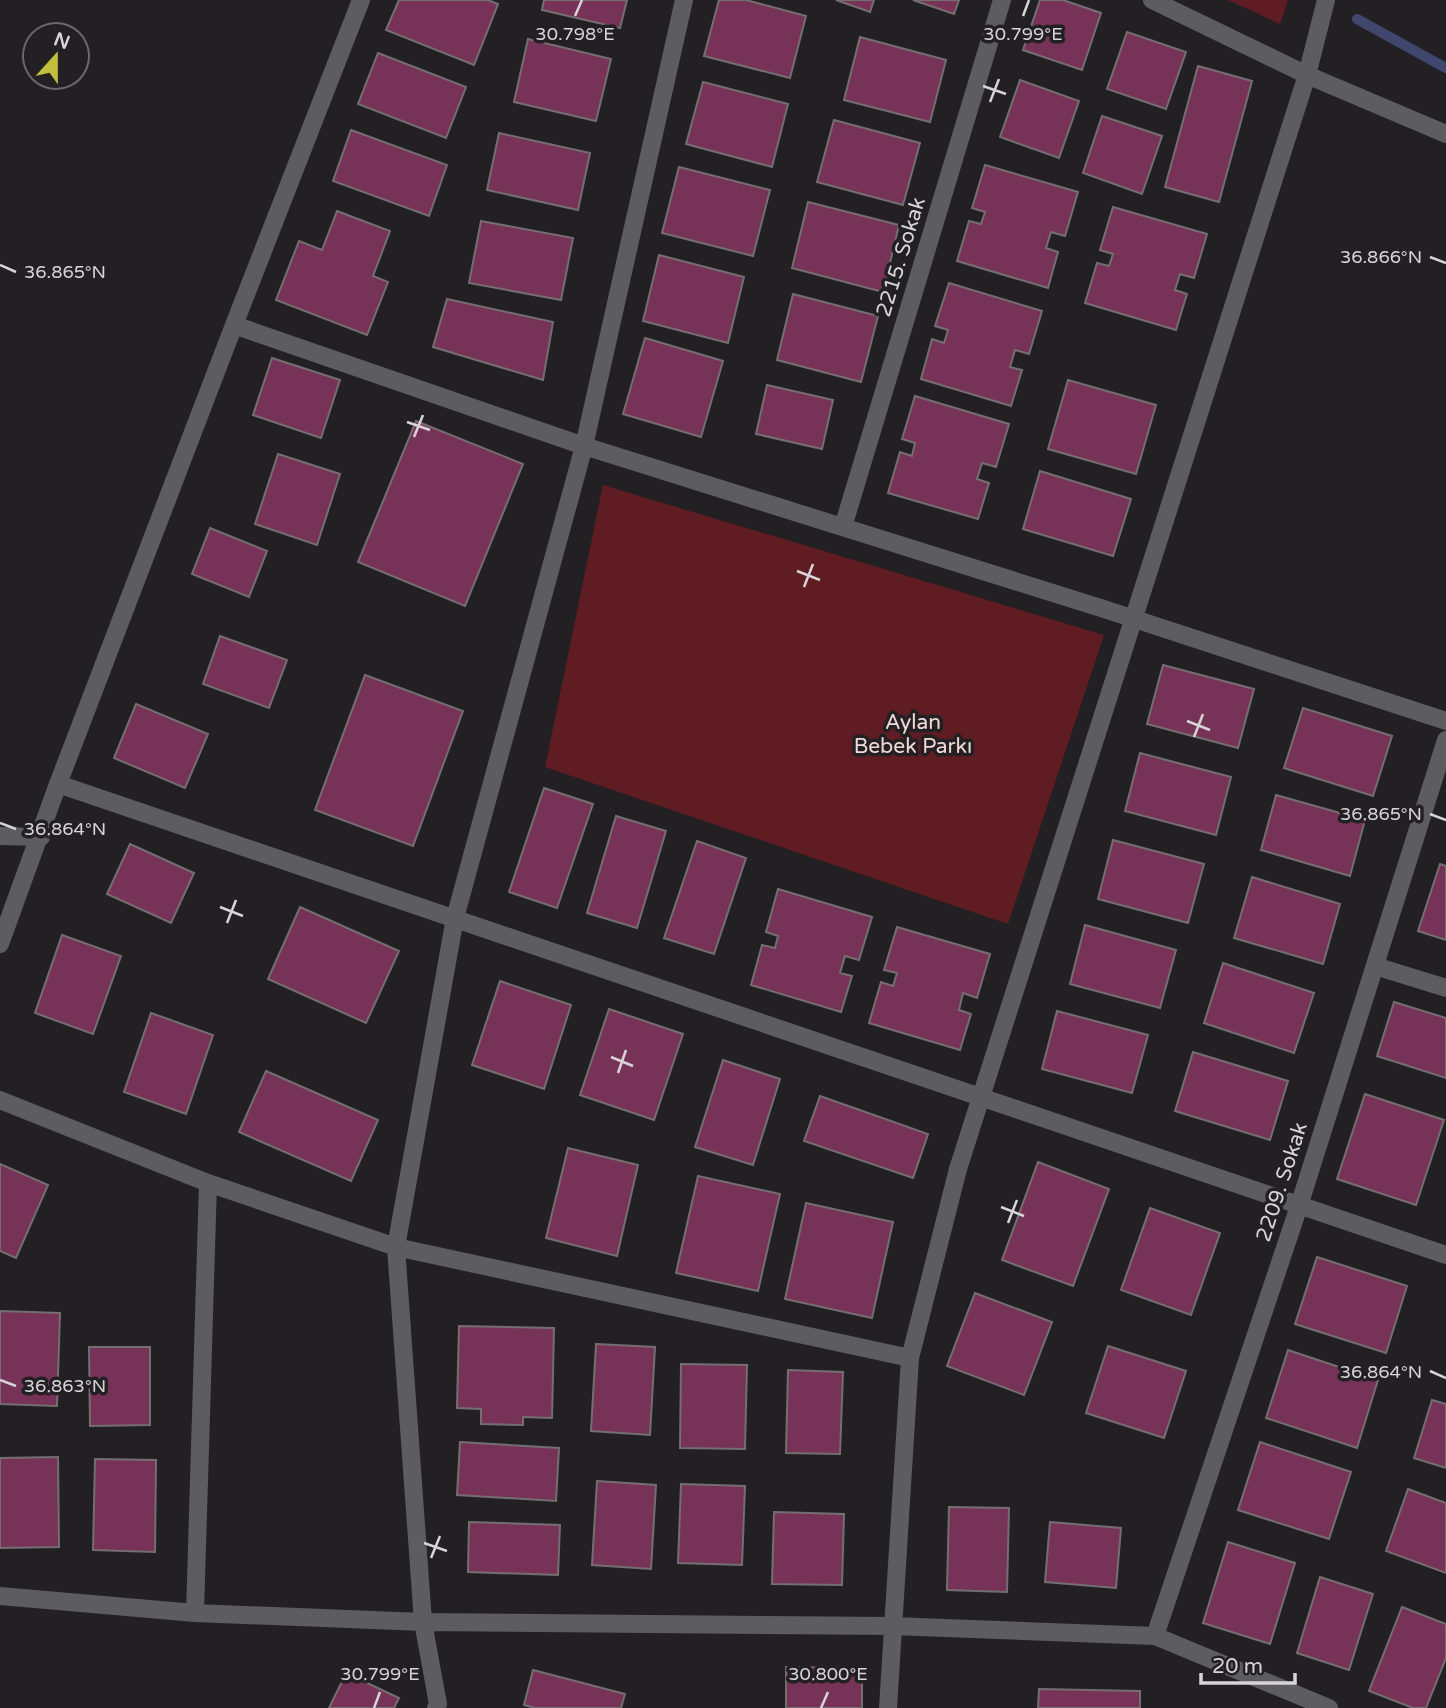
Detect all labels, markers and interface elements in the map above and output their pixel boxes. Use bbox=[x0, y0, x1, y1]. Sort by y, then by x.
north arrow bbox=[21, 21, 91, 91]
text: 30.798°E bbox=[535, 23, 615, 45]
text: 30.799°E bbox=[983, 23, 1063, 45]
text: N bbox=[51, 28, 73, 54]
street label: 2215. Sokak bbox=[871, 194, 931, 320]
text: 36.866°N bbox=[1340, 246, 1422, 268]
text: 36.865°N bbox=[24, 261, 106, 283]
park label: Aylan Bebek Parkı bbox=[854, 710, 972, 759]
text: 36.865°N bbox=[1340, 803, 1422, 825]
text: 36.864°N bbox=[24, 818, 106, 840]
street label: 2209. Sokak bbox=[1251, 1119, 1313, 1245]
text: 36.864°N bbox=[1340, 1361, 1422, 1383]
text: 36.863°N bbox=[24, 1375, 106, 1397]
scale bar bbox=[1201, 1642, 1296, 1686]
text: 20 m bbox=[1212, 1654, 1263, 1679]
text: 30.799°E bbox=[340, 1663, 420, 1685]
text: 30.800°E bbox=[788, 1663, 868, 1685]

